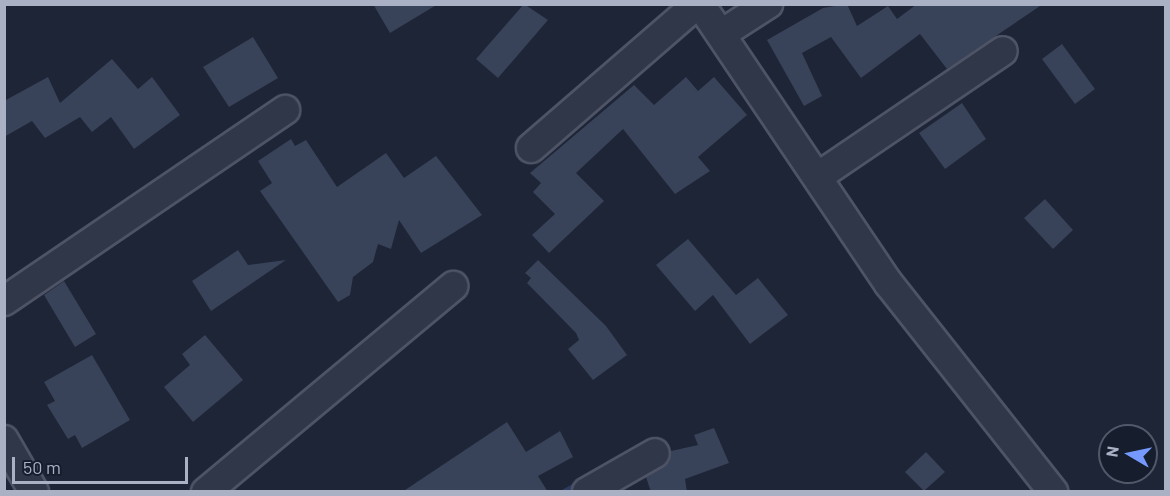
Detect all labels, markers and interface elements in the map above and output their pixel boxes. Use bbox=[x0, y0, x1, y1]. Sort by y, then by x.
north arrow bbox=[1098, 424, 1158, 484]
scale bar bbox=[15, 445, 190, 483]
text: N bbox=[1101, 445, 1122, 458]
text: 50 m bbox=[23, 456, 61, 478]

